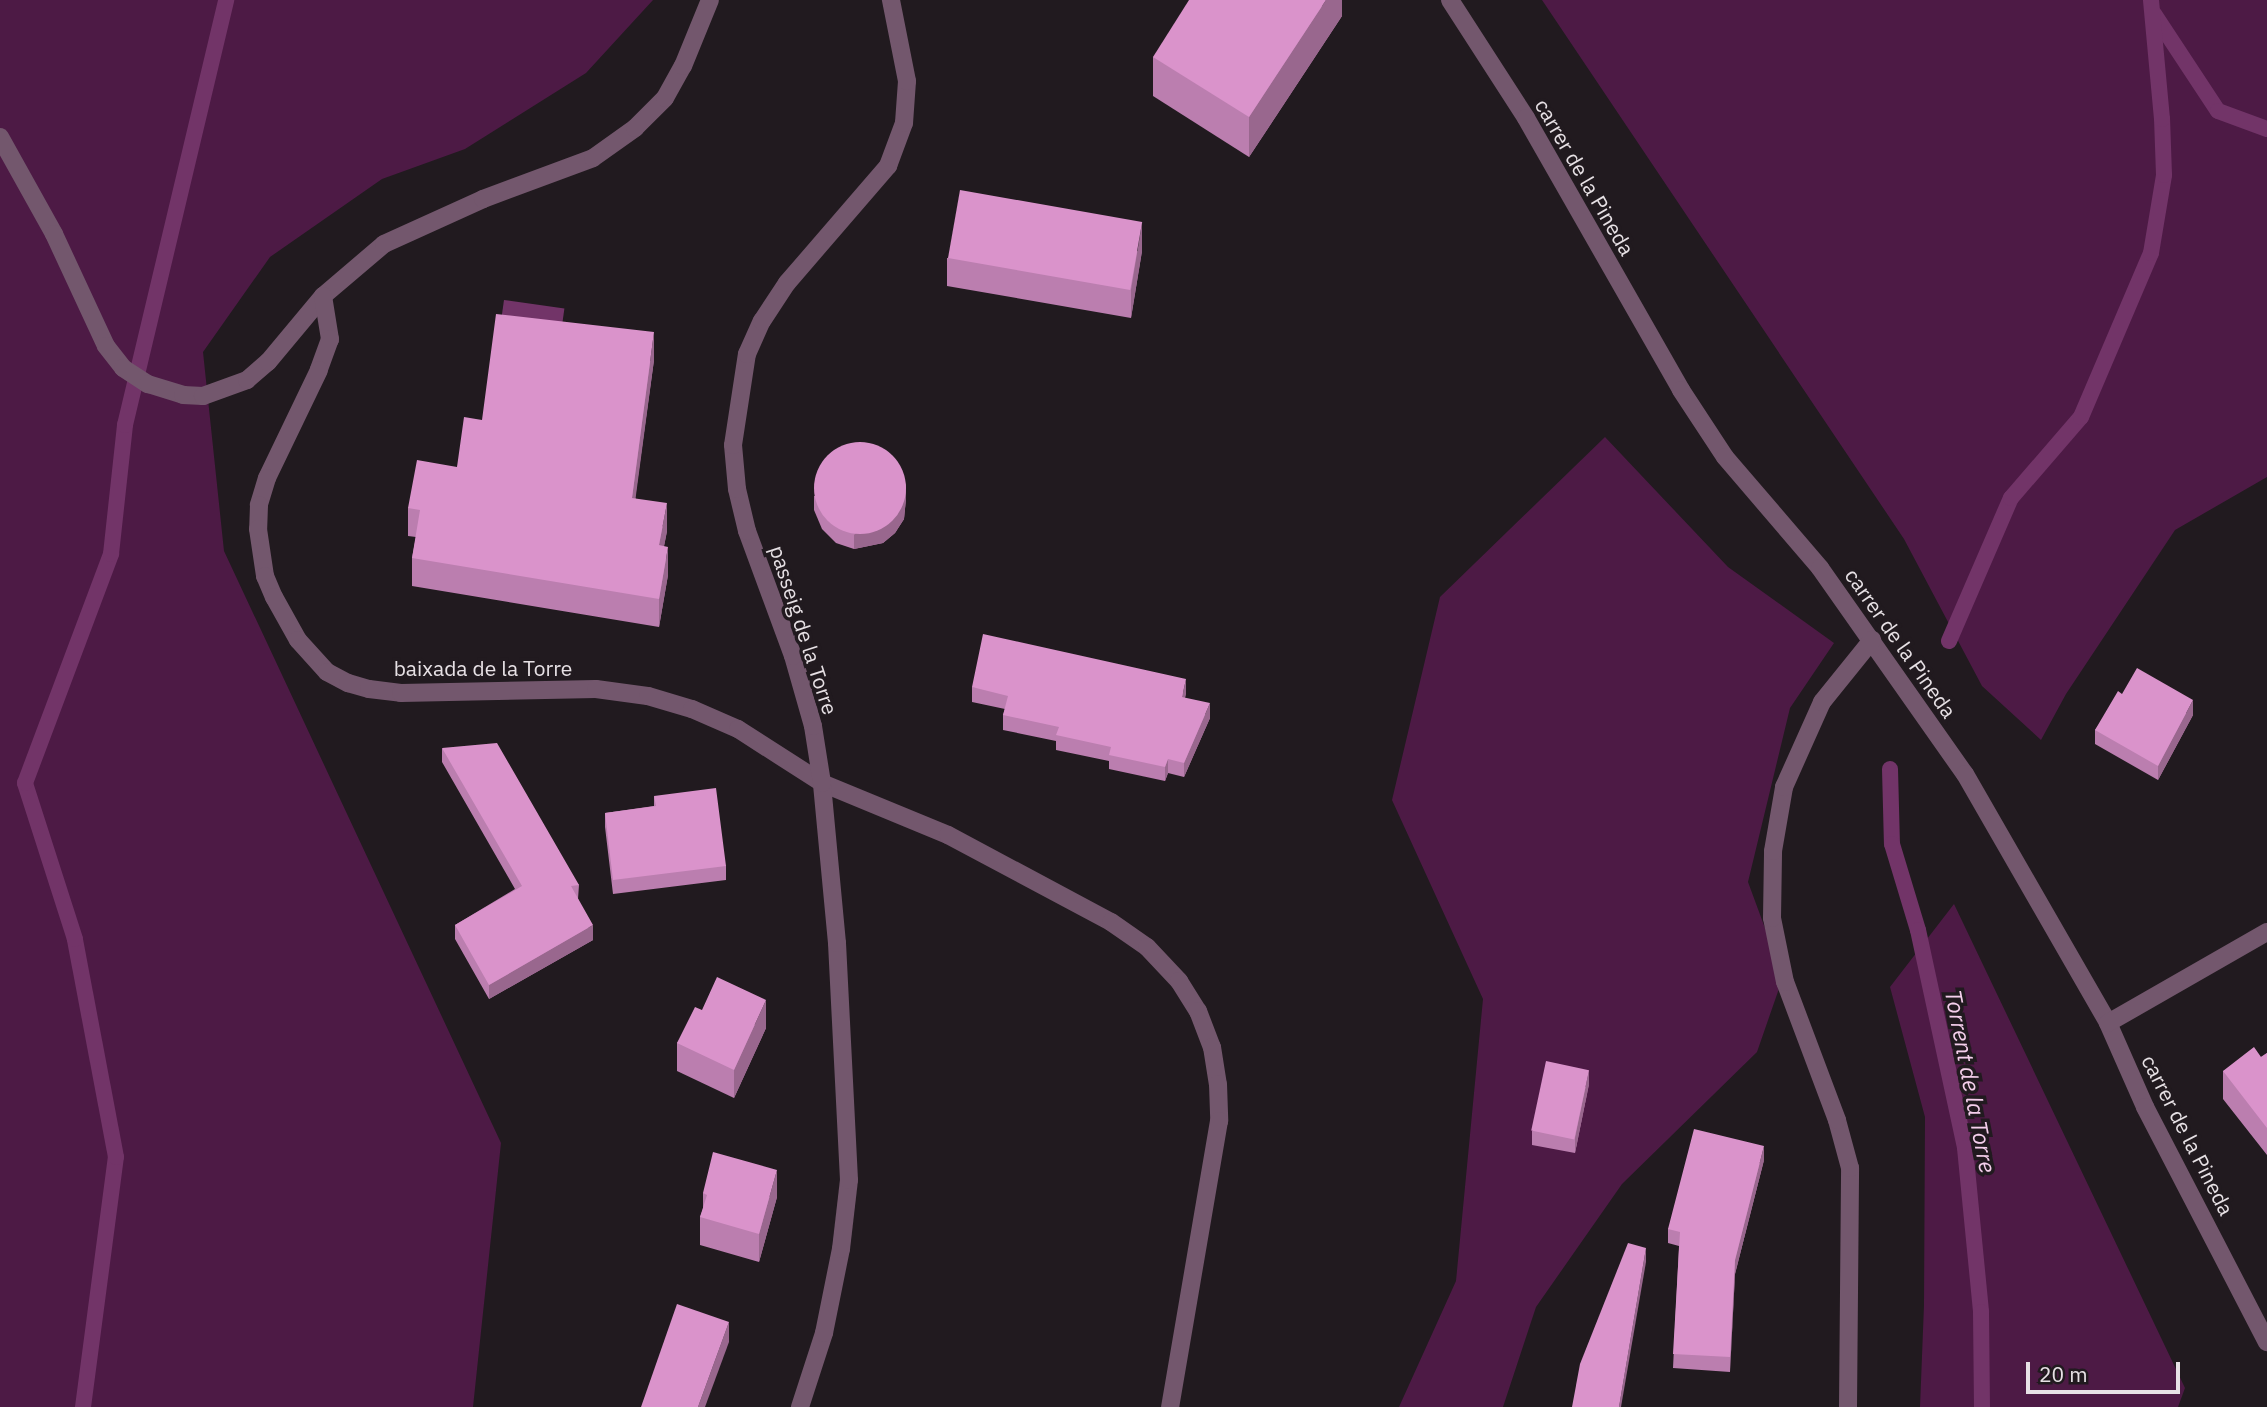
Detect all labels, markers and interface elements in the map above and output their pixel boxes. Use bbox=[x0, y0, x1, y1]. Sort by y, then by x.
street label: carrer de la Pineda bbox=[1530, 94, 1640, 260]
street label: passeig de la Torre bbox=[765, 542, 843, 718]
street label: carrer de la Pineda bbox=[1840, 563, 1962, 723]
street label: baixada de la Torre bbox=[394, 655, 572, 681]
water label: Torrent de la Torre bbox=[1940, 987, 2002, 1175]
street label: carrer de la Pineda bbox=[2137, 1051, 2239, 1219]
scale bar bbox=[2029, 1348, 2183, 1392]
text: 20 m bbox=[2039, 1360, 2088, 1388]

